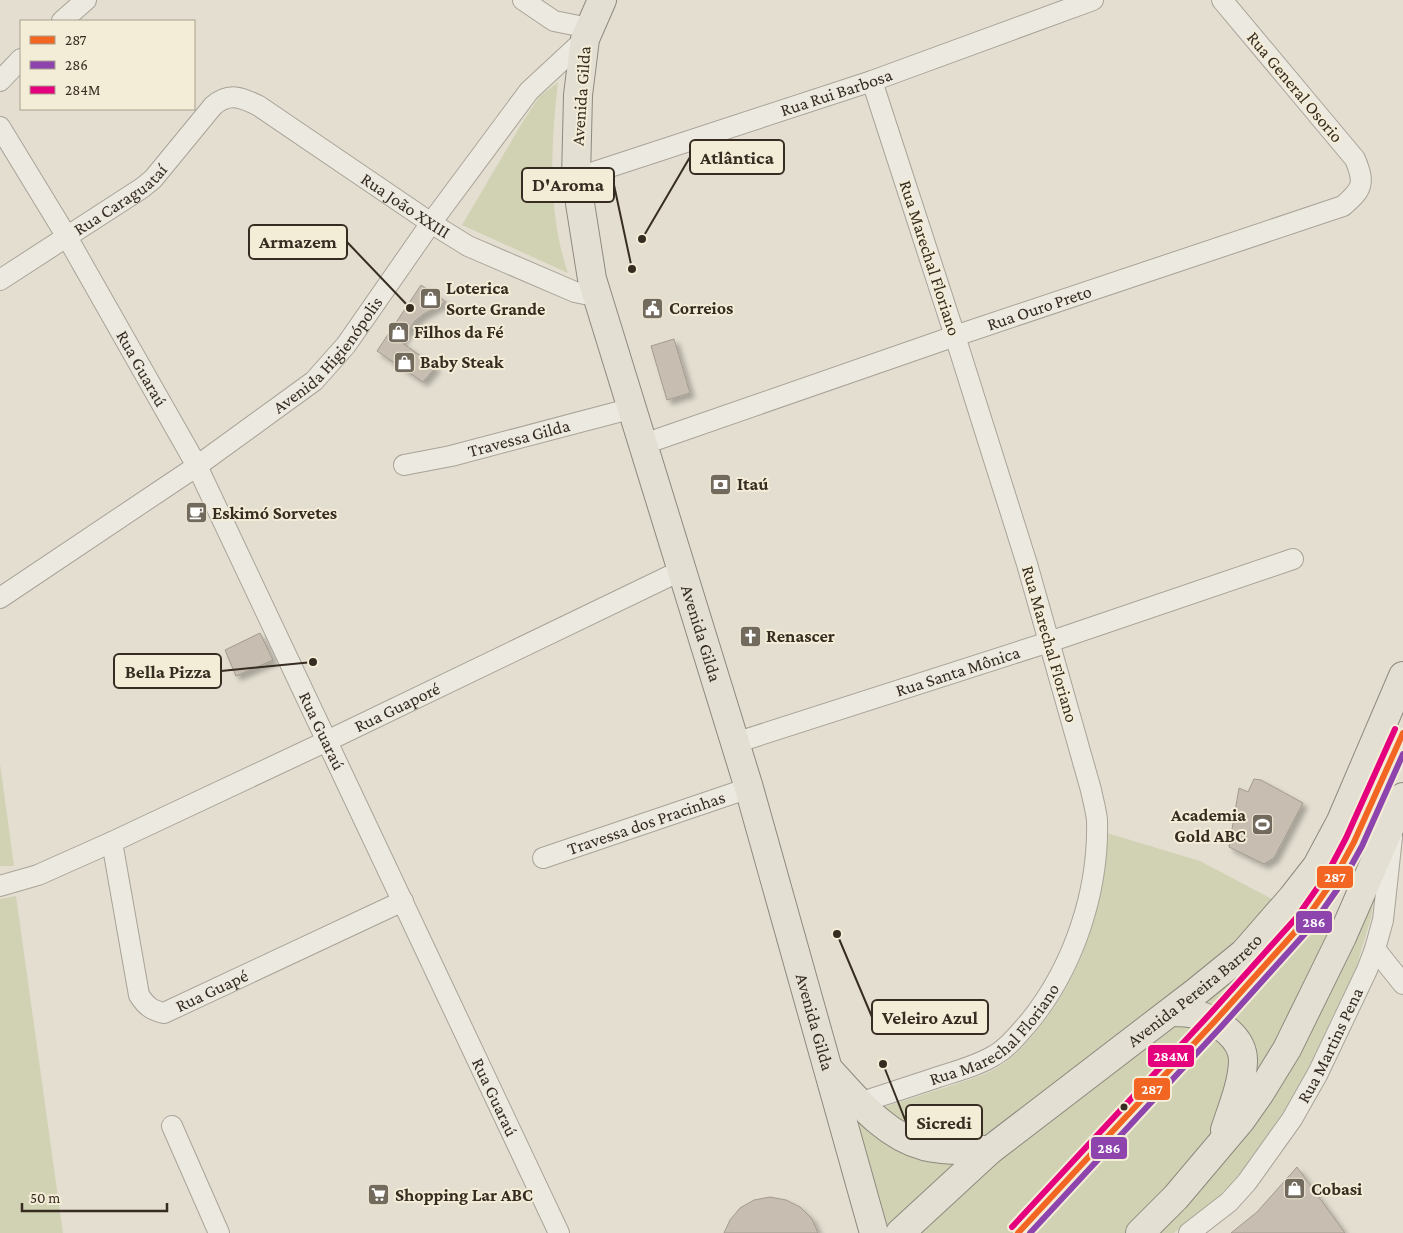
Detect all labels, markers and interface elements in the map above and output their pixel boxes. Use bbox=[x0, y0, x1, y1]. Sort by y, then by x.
legend bbox=[20, 20, 195, 110]
street label: Rua General Osorio bbox=[1243, 28, 1347, 147]
text: 287 bbox=[65, 32, 87, 48]
street label: Avenida Gilda bbox=[568, 45, 594, 147]
text: 286 bbox=[65, 57, 88, 73]
street label: Rua Rui Barbosa bbox=[778, 64, 895, 120]
text: 284M bbox=[65, 82, 100, 98]
callout: Atlântica bbox=[690, 140, 784, 174]
text: Atlântica bbox=[699, 147, 775, 168]
street label: Rua Caraguataí bbox=[70, 159, 172, 239]
street label: Rua João XXIII bbox=[357, 168, 454, 242]
callout: D'Aroma bbox=[522, 168, 614, 202]
text: D'Aroma bbox=[532, 174, 605, 195]
street label: Rua Marechal Floriano bbox=[895, 178, 965, 338]
callout: Armazem bbox=[249, 225, 347, 259]
text: Armazem bbox=[258, 231, 337, 252]
place label: Loterica Sorte Grande bbox=[446, 278, 545, 319]
street label: Rua Ouro Preto bbox=[984, 281, 1094, 335]
shop icon: Loterica Sorte Grande bbox=[418, 286, 442, 310]
street label: Avenida Higienópolis bbox=[269, 293, 387, 417]
public building icon: Correios bbox=[641, 296, 665, 320]
place label: Correios bbox=[669, 298, 733, 318]
shop icon: Filhos da Fé bbox=[386, 320, 410, 344]
place label: Filhos da Fé bbox=[414, 322, 504, 342]
street label: Rua Guaraú bbox=[112, 327, 171, 410]
shop icon: Baby Steak bbox=[392, 350, 416, 374]
place label: Baby Steak bbox=[420, 352, 504, 372]
street label: Travessa Gilda bbox=[466, 415, 572, 461]
bank icon: Itaú bbox=[709, 472, 733, 496]
place label: Itaú bbox=[737, 474, 769, 494]
cafe icon: Eskimó Sorvetes bbox=[184, 501, 208, 525]
place label: Eskimó Sorvetes bbox=[212, 503, 337, 523]
street label: Rua Marechal Floriano bbox=[1018, 563, 1082, 725]
street label: Avenida Gilda bbox=[677, 582, 726, 684]
church icon: Renascer bbox=[738, 624, 762, 648]
place label: Renascer bbox=[766, 626, 835, 646]
street label: Rua Santa Mônica bbox=[893, 642, 1022, 701]
callout: Bella Pizza bbox=[114, 654, 221, 688]
text: Bella Pizza bbox=[125, 661, 212, 682]
street label: Rua Guaporé bbox=[351, 678, 443, 736]
street label: Rua Guaraú bbox=[295, 688, 349, 774]
street label: Travessa dos Pracinhas bbox=[565, 787, 728, 859]
place label: Academia Gold ABC bbox=[1170, 805, 1246, 846]
sports icon: Academia Gold ABC bbox=[1250, 813, 1274, 837]
line badge: 287 bbox=[1316, 865, 1354, 889]
text: 287 bbox=[1324, 869, 1346, 885]
line badge: 286 bbox=[1295, 910, 1333, 934]
text: 286 bbox=[1303, 914, 1325, 930]
street label: Avenida Pereira Barreto bbox=[1123, 930, 1266, 1051]
street label: Rua Guapé bbox=[172, 965, 251, 1016]
street label: Avenida Gilda bbox=[792, 971, 838, 1073]
street label: Rua Marechal Floriano bbox=[927, 980, 1063, 1089]
street label: Rua Martins Pena bbox=[1293, 984, 1367, 1107]
callout: Veleiro Azul bbox=[872, 1000, 988, 1034]
text: Veleiro Azul bbox=[881, 1007, 978, 1028]
line badge: 284M bbox=[1147, 1044, 1195, 1068]
text: 284M bbox=[1153, 1048, 1189, 1064]
street label: Rua Guaraú bbox=[468, 1055, 522, 1140]
line badge: 287 bbox=[1133, 1077, 1171, 1101]
text: 287 bbox=[1141, 1081, 1163, 1097]
unlabelled marker bbox=[1119, 1102, 1129, 1112]
callout: Sicredi bbox=[906, 1105, 982, 1139]
text: Sicredi bbox=[916, 1112, 972, 1133]
line badge: 286 bbox=[1090, 1136, 1128, 1160]
text: 286 bbox=[1098, 1140, 1120, 1156]
shop icon: Cobasi bbox=[1283, 1177, 1307, 1201]
place label: Cobasi bbox=[1311, 1179, 1363, 1199]
scale bar bbox=[22, 1180, 168, 1212]
supermarket icon: Shopping Lar ABC bbox=[367, 1183, 391, 1207]
place label: Shopping Lar ABC bbox=[395, 1185, 533, 1205]
text: 50 m bbox=[30, 1190, 60, 1206]

